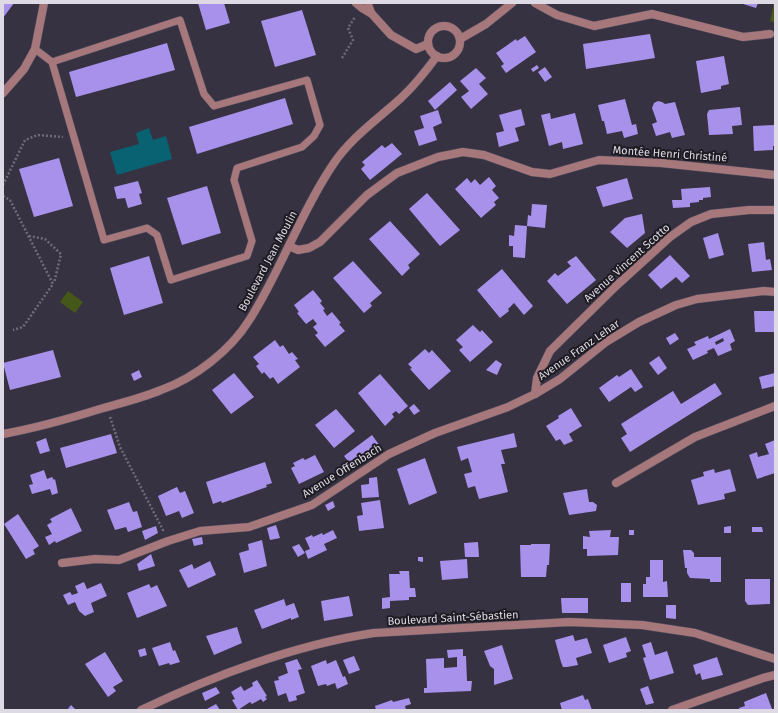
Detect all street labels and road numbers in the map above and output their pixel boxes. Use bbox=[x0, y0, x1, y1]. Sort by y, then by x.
street label: Montée Henri Christiné bbox=[612, 144, 728, 164]
street label: Boulevard Jean Moulin bbox=[236, 208, 300, 314]
street label: Avenue Vincent Scotto bbox=[581, 221, 673, 305]
street label: Avenue Franz Lehar bbox=[536, 317, 623, 383]
street label: Avenue Offenbach bbox=[300, 441, 384, 501]
street label: Boulevard Saint-Sébastien bbox=[387, 608, 519, 628]

